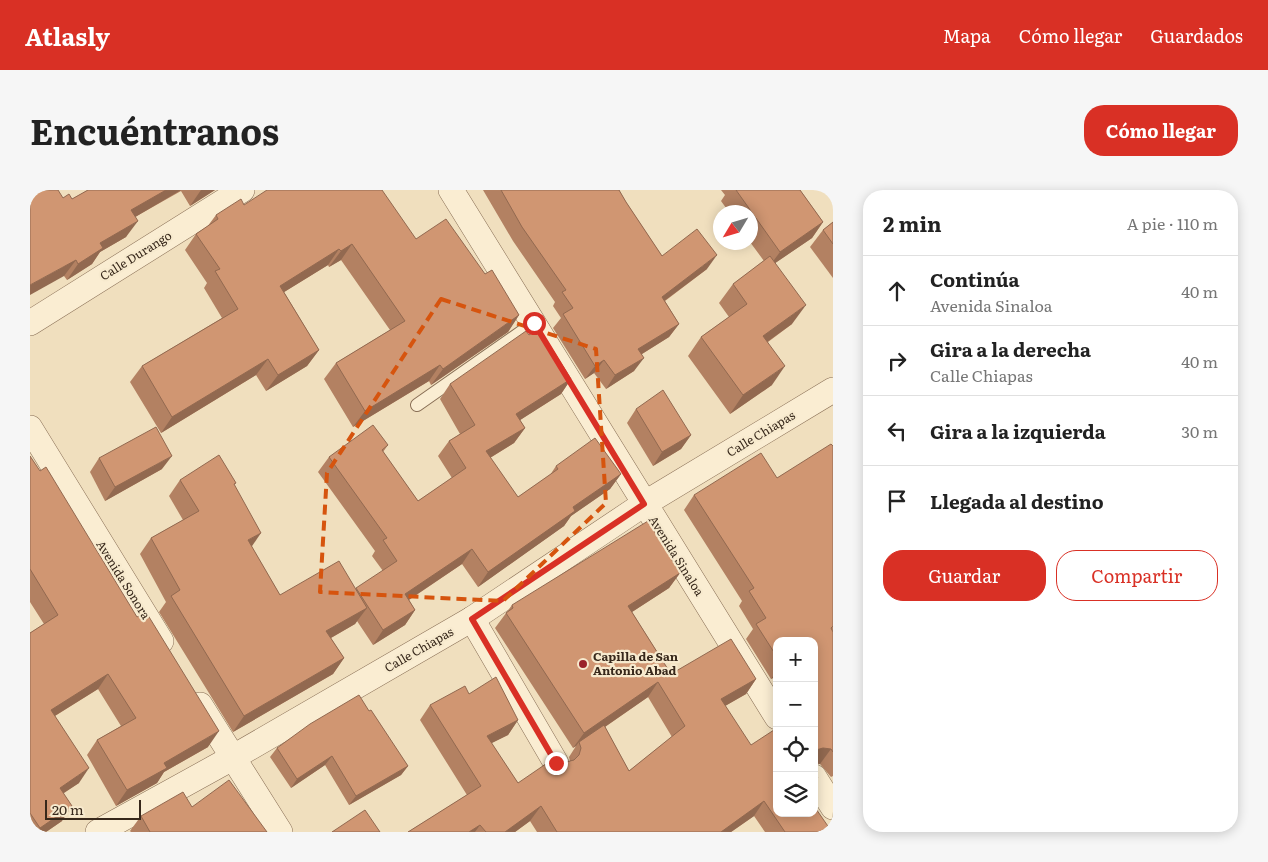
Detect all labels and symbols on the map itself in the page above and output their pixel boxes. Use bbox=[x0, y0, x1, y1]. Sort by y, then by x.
north arrow bbox=[713, 205, 758, 250]
street label: Calle Durango bbox=[96, 226, 175, 284]
route start bbox=[523, 312, 546, 335]
street label: Calle Chiapas bbox=[723, 405, 799, 461]
street label: Avenida Sinaloa bbox=[645, 512, 709, 600]
street label: Avenida Sonora bbox=[92, 537, 156, 623]
street label: Calle Chiapas bbox=[381, 622, 457, 676]
place label: Capilla de San Antonio Abad bbox=[593, 647, 679, 679]
marker: Capilla de San Antonio Abad bbox=[577, 658, 589, 670]
route end bbox=[545, 752, 568, 775]
scale bar bbox=[45, 797, 141, 820]

